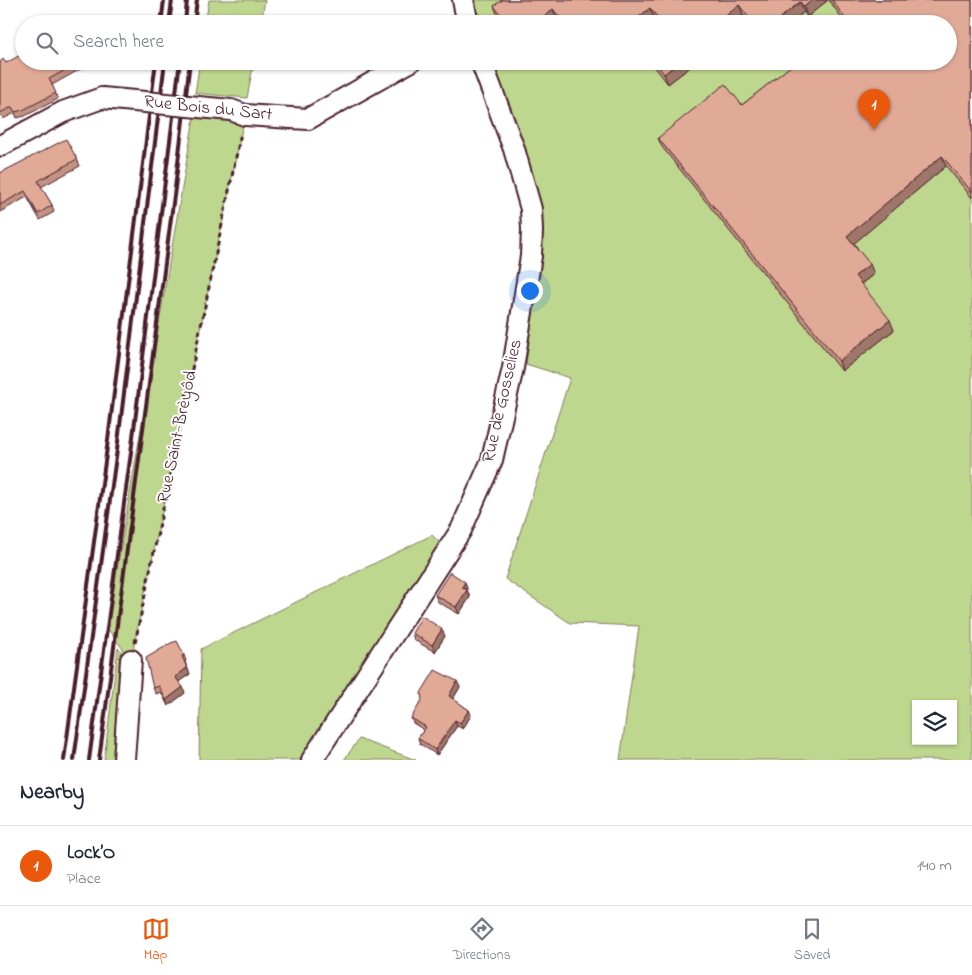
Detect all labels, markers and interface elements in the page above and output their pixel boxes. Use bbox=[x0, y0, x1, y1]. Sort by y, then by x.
search box bbox=[15, 15, 957, 70]
icon: search bbox=[33, 29, 61, 57]
text: Search here bbox=[73, 29, 164, 56]
street label: Rue Bois du Sart bbox=[143, 89, 273, 129]
pin: 1 bbox=[858, 89, 890, 130]
your location bbox=[517, 278, 543, 304]
street label: Rue de Gosselies bbox=[476, 337, 530, 465]
street label: Rue Saint-Brèyôd bbox=[151, 368, 205, 506]
map controls bbox=[912, 700, 957, 745]
button: layers bbox=[912, 700, 957, 745]
text: Nearby bbox=[20, 778, 84, 808]
text: Lock’O bbox=[67, 840, 115, 867]
text: 1 bbox=[33, 854, 39, 878]
text: 140 m bbox=[917, 854, 952, 878]
text: Place bbox=[67, 867, 101, 891]
tab: Map bbox=[142, 915, 170, 966]
tab: Directions bbox=[453, 915, 511, 966]
tab: Saved bbox=[794, 915, 830, 966]

